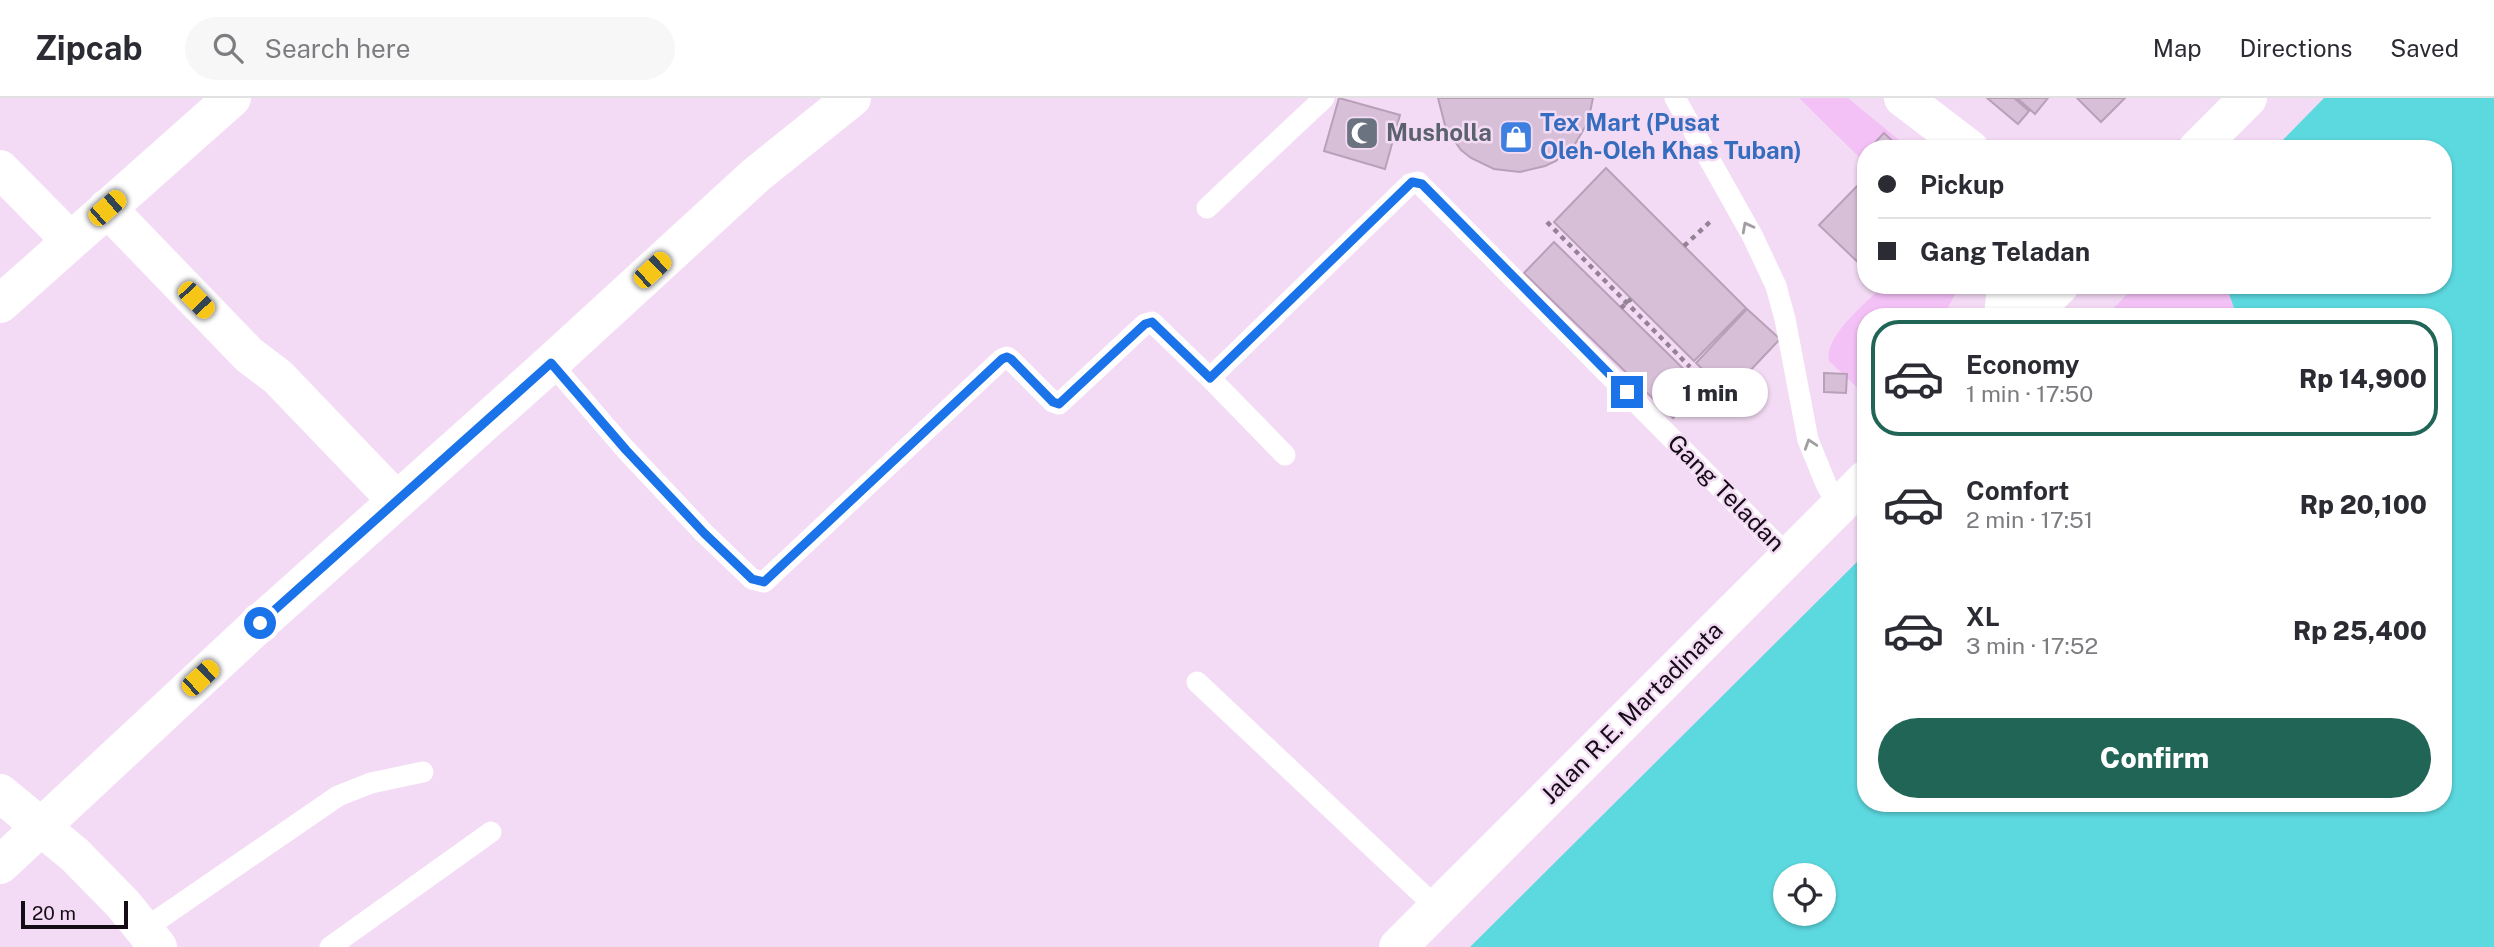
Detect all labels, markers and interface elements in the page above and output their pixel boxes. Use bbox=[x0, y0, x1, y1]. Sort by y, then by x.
search box bbox=[185, 17, 675, 80]
text: Zipcab bbox=[35, 29, 143, 67]
icon: search bbox=[209, 29, 247, 67]
text: Search here bbox=[265, 33, 411, 64]
text: Map bbox=[2153, 34, 2202, 62]
text: Directions bbox=[2240, 34, 2352, 62]
text: Saved bbox=[2390, 34, 2459, 62]
place label: Tex Mart (Pusat Oleh-Oleh Khas Tuban) bbox=[1540, 108, 1802, 164]
mosque icon: Musholla bbox=[1343, 114, 1381, 152]
place label: Musholla bbox=[1386, 118, 1492, 146]
shop icon: Tex Mart (Pusat Oleh-Oleh Khas Tuban) bbox=[1497, 118, 1535, 156]
text: Pickup bbox=[1920, 169, 2004, 200]
car bbox=[85, 186, 130, 230]
one-way arrow bbox=[1742, 222, 1756, 235]
text: Gang Teladan bbox=[1920, 236, 2090, 267]
car bbox=[630, 248, 675, 292]
car bbox=[174, 278, 219, 322]
icon: car bbox=[1882, 347, 1945, 410]
text: Economy bbox=[1966, 349, 2079, 380]
text: Rp 14,900 bbox=[2299, 363, 2427, 394]
callout: 1 min bbox=[1652, 368, 1767, 416]
route end bbox=[1611, 376, 1643, 408]
text: 1 min bbox=[1682, 379, 1738, 406]
text: 1 min · 17:50 bbox=[1966, 380, 2093, 407]
street label: Gang Teladan bbox=[1663, 428, 1791, 556]
one-way arrow bbox=[1803, 439, 1818, 451]
icon: car bbox=[1882, 473, 1945, 536]
text: Comfort bbox=[1966, 475, 2069, 506]
text: Rp 20,100 bbox=[2300, 489, 2427, 520]
text: 2 min · 17:51 bbox=[1966, 506, 2093, 533]
icon: car bbox=[1882, 599, 1945, 662]
text: XL bbox=[1966, 601, 2000, 632]
route start bbox=[244, 607, 276, 639]
text: Rp 25,400 bbox=[2293, 615, 2427, 646]
street label: Jalan R.E. Martadinata bbox=[1535, 616, 1728, 809]
text: 3 min · 17:52 bbox=[1966, 632, 2098, 659]
car bbox=[178, 656, 223, 700]
button: Confirm bbox=[1878, 718, 2431, 798]
map controls bbox=[1773, 863, 1836, 926]
button: locate bbox=[1773, 863, 1836, 926]
scale bar bbox=[21, 898, 128, 930]
text: 20 m bbox=[32, 902, 76, 924]

